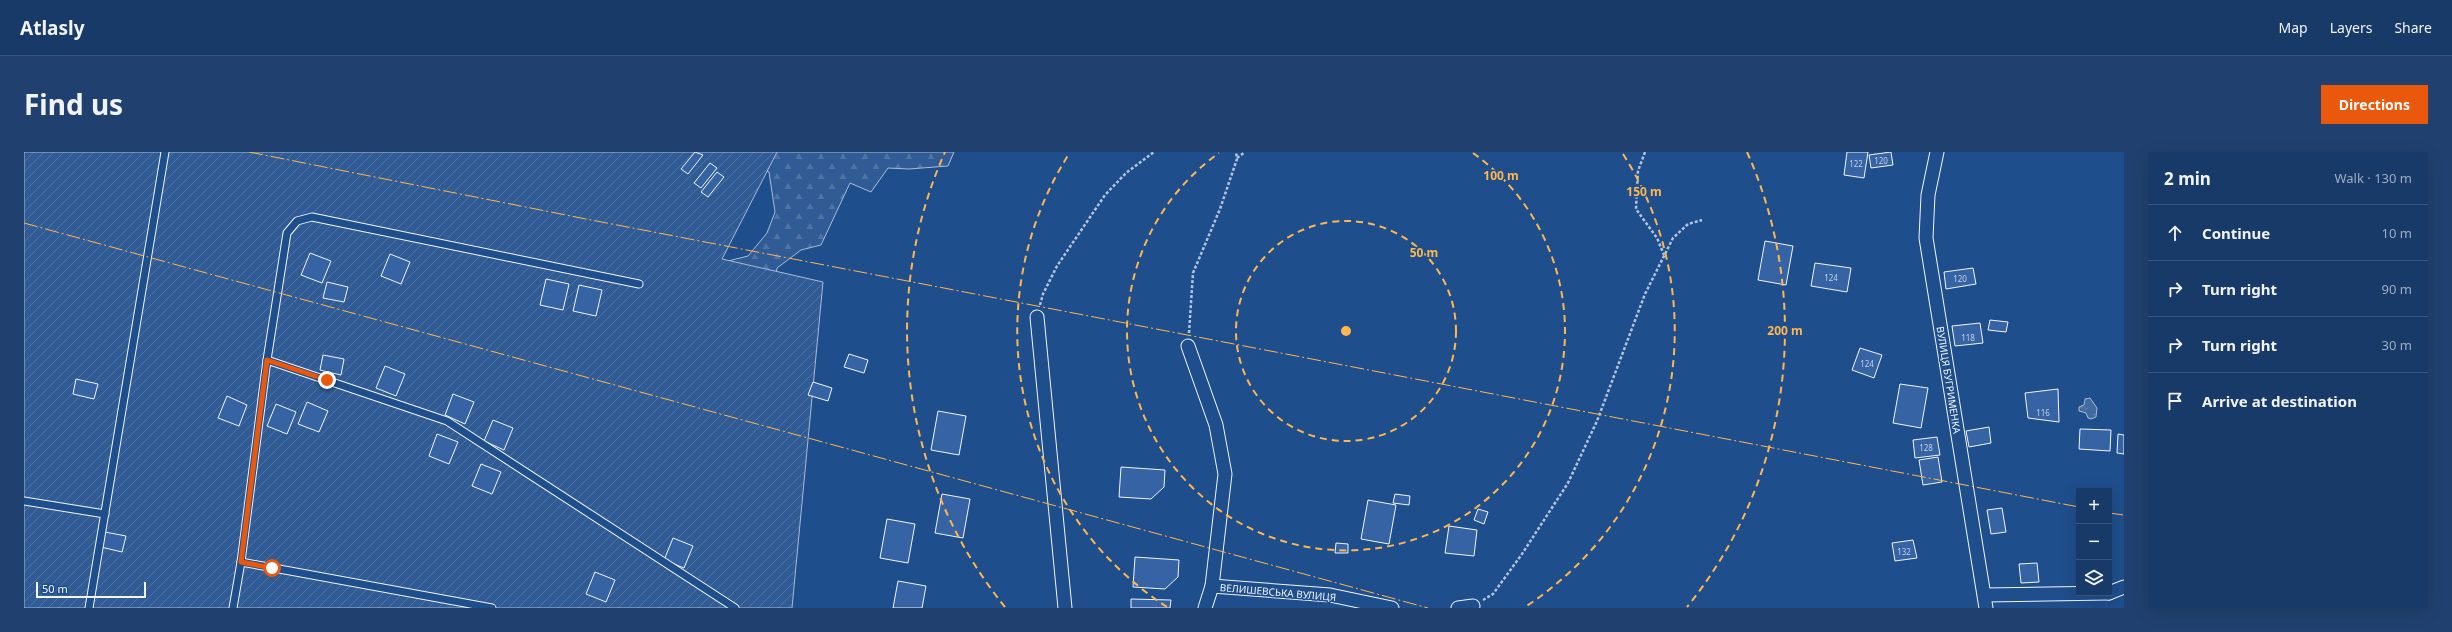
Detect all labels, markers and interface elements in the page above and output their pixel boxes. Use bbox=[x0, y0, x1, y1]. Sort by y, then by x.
text: Atlasly bbox=[20, 15, 85, 41]
text: Map bbox=[2279, 18, 2308, 37]
text: Layers bbox=[2330, 18, 2372, 37]
text: Share bbox=[2394, 18, 2432, 37]
text: Find us bbox=[24, 85, 123, 123]
button: Directions bbox=[2321, 85, 2428, 124]
house number: 120 bbox=[1874, 155, 1888, 166]
house number: 122 bbox=[1849, 158, 1863, 169]
text: 100 m bbox=[1483, 167, 1519, 184]
text: 2 min bbox=[2164, 167, 2211, 190]
text: Walk · 130 m bbox=[2334, 169, 2412, 187]
text: 150 m bbox=[1626, 183, 1662, 200]
icon: ahead bbox=[2164, 222, 2186, 244]
text: Continue bbox=[2202, 223, 2270, 243]
text: 10 m bbox=[2382, 224, 2412, 242]
text: 50 m bbox=[1410, 244, 1438, 261]
house number: 124 bbox=[1824, 272, 1838, 283]
house number: 120 bbox=[1953, 273, 1967, 284]
icon: right bbox=[2164, 278, 2186, 300]
text: Turn right bbox=[2202, 279, 2277, 299]
text: 90 m bbox=[2382, 280, 2412, 298]
text: 200 m bbox=[1767, 322, 1803, 339]
centre of rings bbox=[1339, 324, 1353, 338]
street label: ВУЛИЦЯ БУГРИМЕНКА bbox=[1934, 325, 1964, 435]
house number: 118 bbox=[1961, 332, 1975, 343]
icon: right bbox=[2164, 334, 2186, 356]
text: Turn right bbox=[2202, 335, 2277, 355]
text: 30 m bbox=[2382, 336, 2412, 354]
house number: 124 bbox=[1860, 358, 1874, 369]
route end bbox=[318, 371, 336, 389]
icon: arrive bbox=[2164, 390, 2186, 412]
text: Arrive at destination bbox=[2202, 391, 2357, 411]
house number: 116 bbox=[2036, 407, 2050, 418]
house number: 128 bbox=[1919, 442, 1933, 453]
map controls bbox=[2076, 488, 2112, 596]
button: + bbox=[2076, 488, 2112, 524]
button: − bbox=[2076, 524, 2112, 560]
house number: 132 bbox=[1897, 546, 1911, 557]
route start bbox=[263, 559, 281, 577]
button: layers bbox=[2076, 560, 2112, 596]
scale bar bbox=[36, 580, 146, 599]
street label: ВЕЛИШЕВСЬКА ВУЛИЦЯ bbox=[1219, 580, 1337, 604]
text: 50 m bbox=[42, 581, 68, 596]

